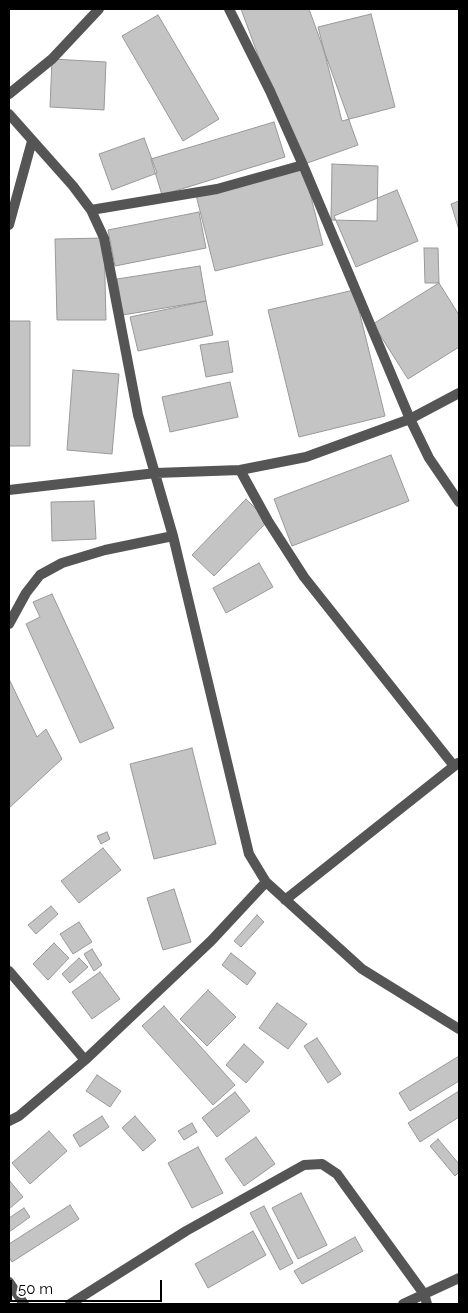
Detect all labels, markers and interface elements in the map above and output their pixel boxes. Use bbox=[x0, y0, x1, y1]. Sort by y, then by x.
scale bar bbox=[12, 1270, 165, 1302]
text: 50 m bbox=[18, 1280, 53, 1298]

